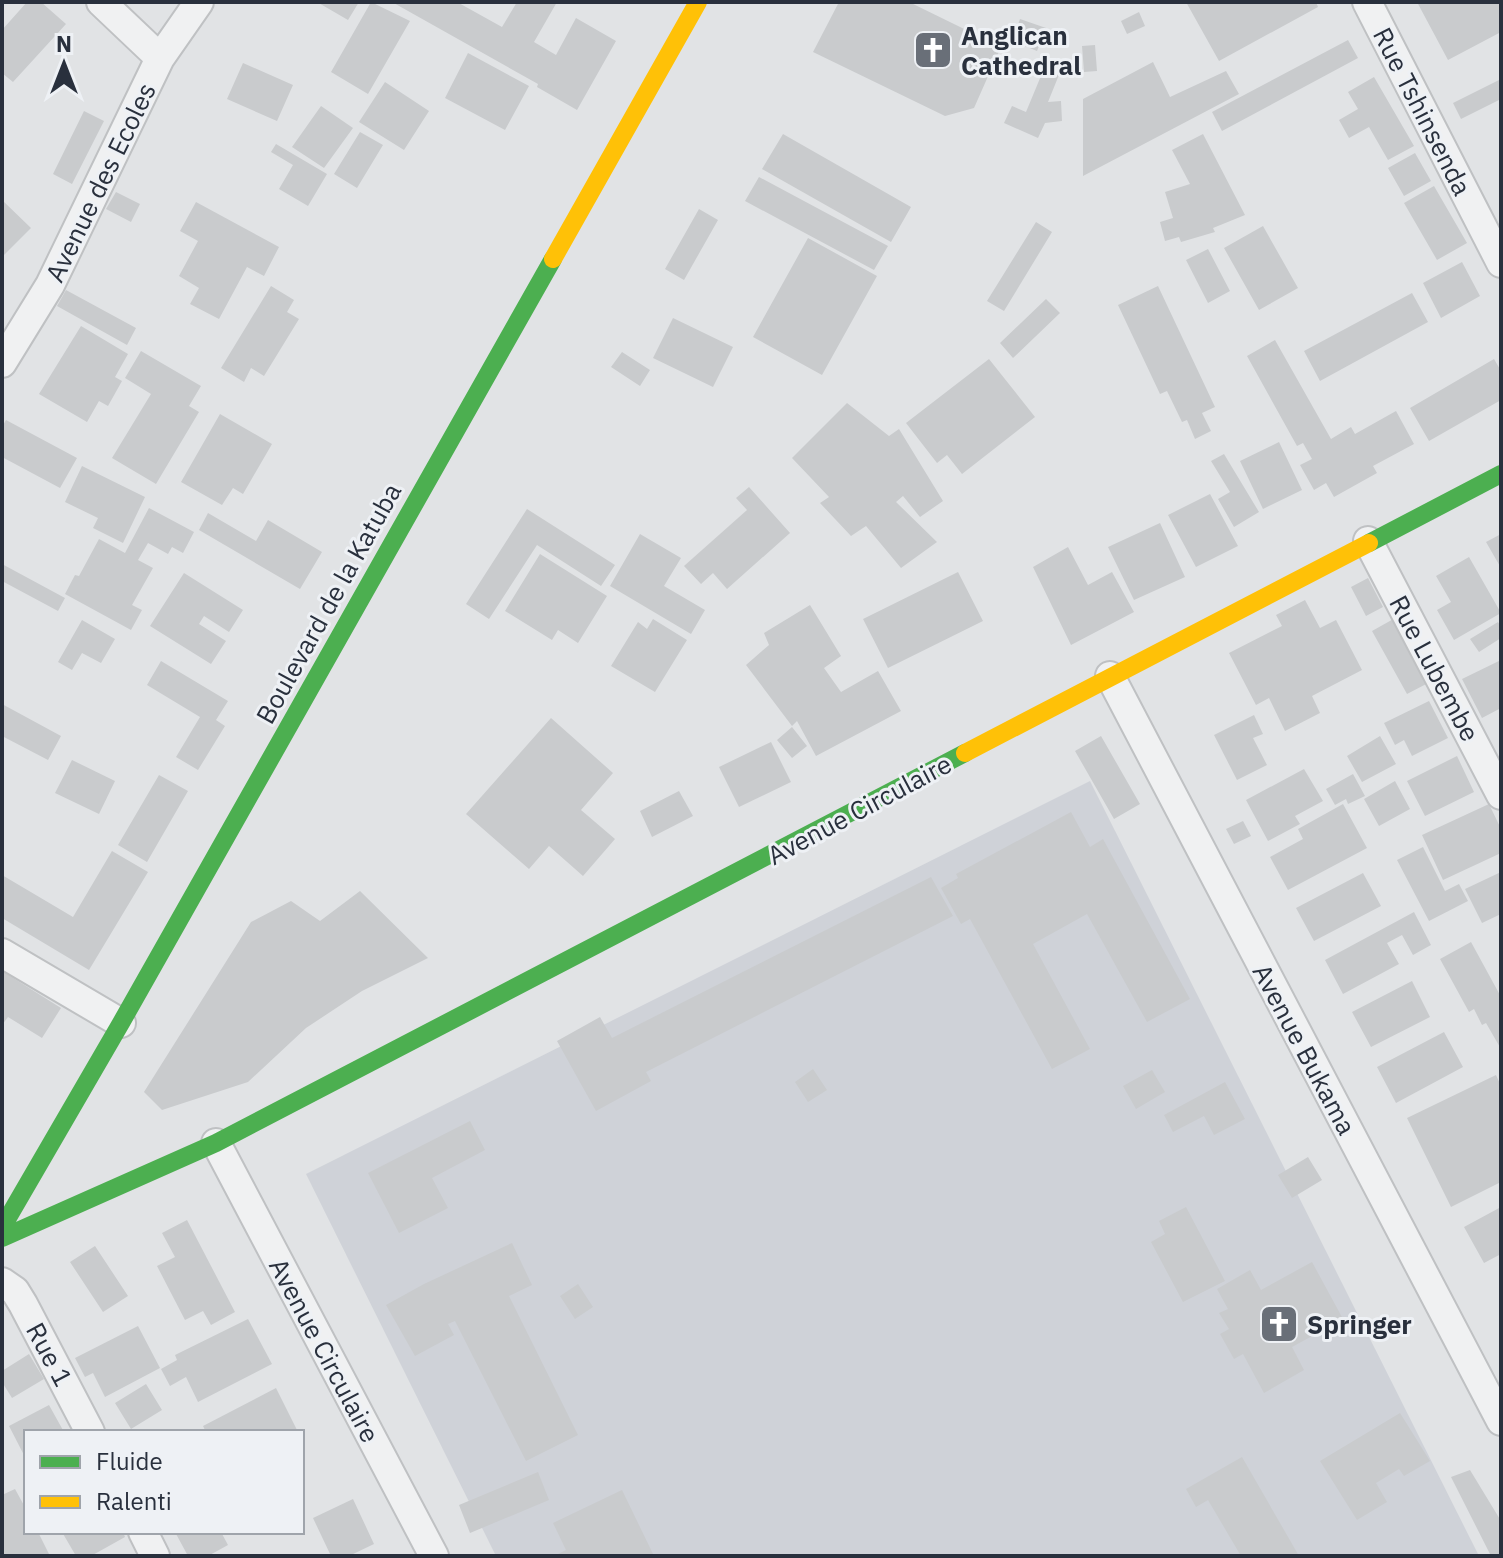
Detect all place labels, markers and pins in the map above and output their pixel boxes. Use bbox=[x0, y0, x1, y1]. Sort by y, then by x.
place label: Anglican Cathedral bbox=[961, 18, 1081, 82]
church icon: Anglican Cathedral bbox=[912, 29, 954, 71]
church icon: Springer bbox=[1258, 1303, 1300, 1345]
place label: Springer bbox=[1307, 1307, 1412, 1341]

